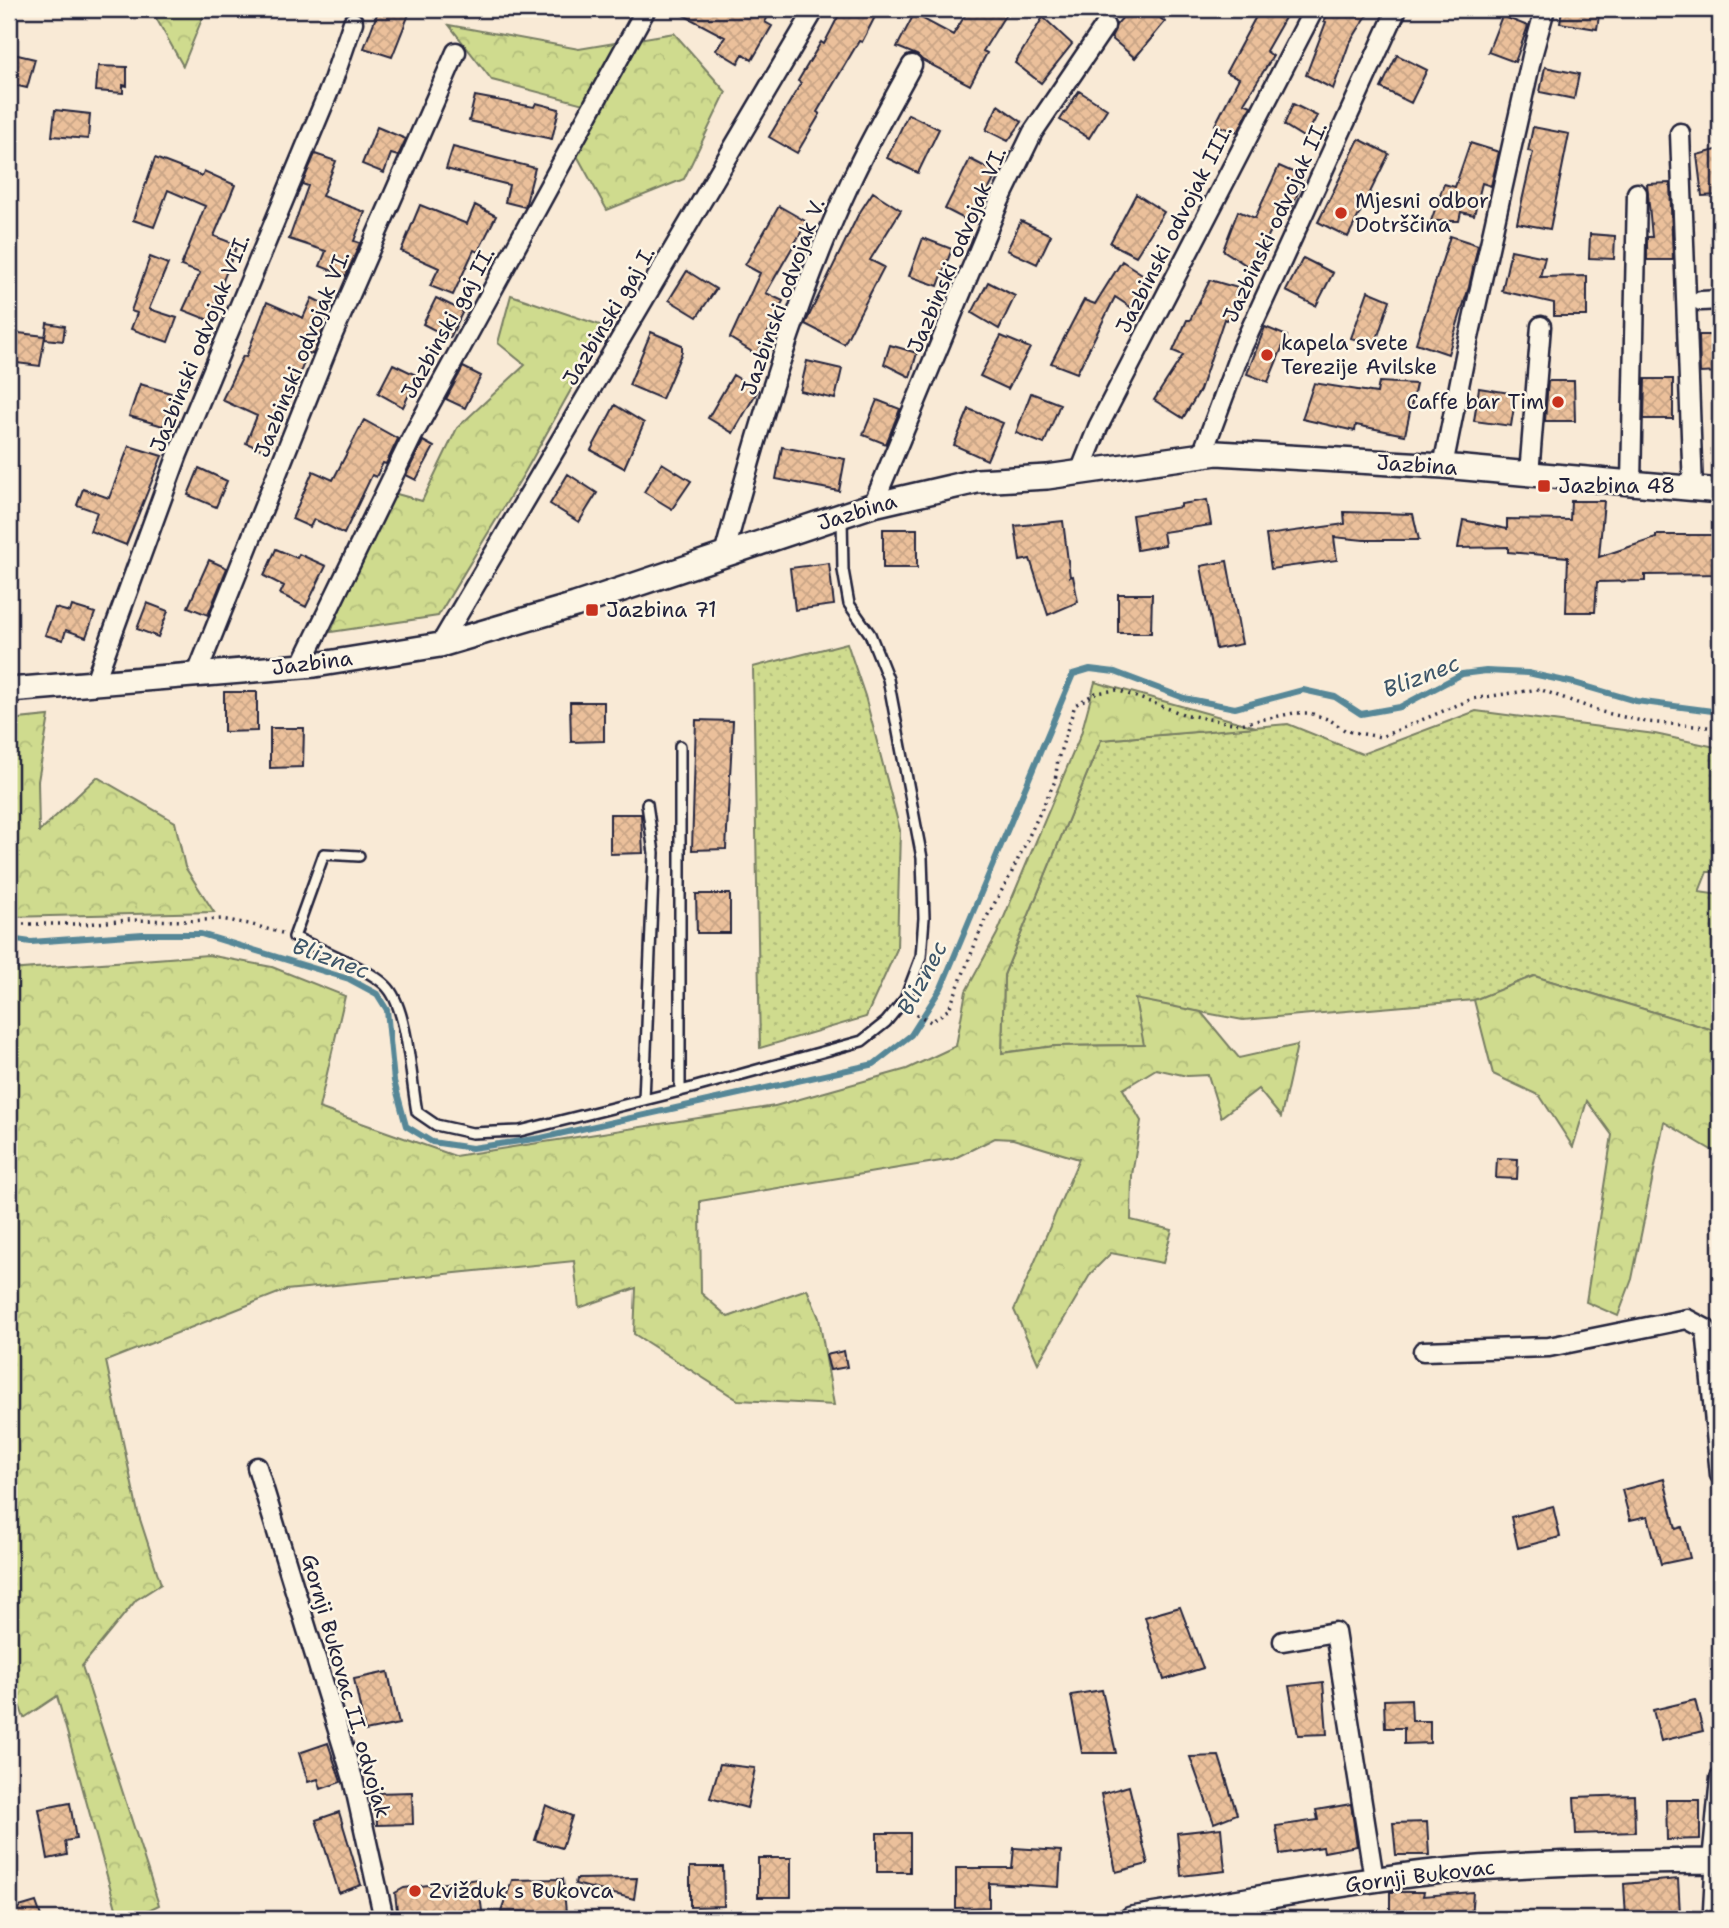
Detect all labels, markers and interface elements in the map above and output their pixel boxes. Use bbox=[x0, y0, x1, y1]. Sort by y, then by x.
street label: Jazbinski odvojak II. bbox=[1216, 117, 1334, 327]
street label: Jazbinski odvojak III. bbox=[1109, 120, 1239, 338]
street label: Jazbinski odvojak VI. bbox=[901, 143, 1013, 357]
place label: Mjesni odbor Dotrščina bbox=[1355, 187, 1489, 239]
street label: Jazbinski odvojak V. bbox=[734, 195, 832, 399]
marker: Mjesni odbor Dotrščina bbox=[1333, 205, 1349, 221]
street label: Jazbinski odvojak VII. bbox=[143, 230, 257, 456]
street label: Jazbinski gaj I. bbox=[556, 241, 662, 391]
street label: Jazbinski gaj II. bbox=[395, 242, 501, 404]
street label: Jazbinski odvojak VI. bbox=[248, 246, 356, 462]
place label: kapela svete Terezije Avilske bbox=[1281, 329, 1437, 381]
marker: kapela svete Terezije Avilske bbox=[1259, 347, 1275, 363]
place label: Caffe bar Tim bbox=[1406, 388, 1544, 416]
marker: Caffe bar Tim bbox=[1550, 394, 1566, 410]
street label: Jazbina bbox=[1375, 448, 1459, 482]
place label: Jazbina 48 bbox=[1558, 472, 1675, 500]
marker: Jazbina 48 bbox=[1536, 478, 1552, 494]
street label: Jazbina bbox=[814, 487, 900, 537]
place label: Jazbina 71 bbox=[606, 596, 717, 624]
marker: Jazbina 71 bbox=[584, 602, 600, 618]
street label: Jazbina bbox=[270, 644, 354, 682]
water label: Bliznec bbox=[1378, 648, 1464, 704]
water label: Bliznec bbox=[288, 930, 374, 986]
water label: Bliznec bbox=[890, 936, 954, 1020]
street label: Gornji Bukovac II. odvojak bbox=[295, 1551, 397, 1821]
street label: Gornji Bukovac bbox=[1343, 1853, 1497, 1899]
place label: Zvižduk s Bukovca bbox=[429, 1877, 614, 1905]
marker: Zvižduk s Bukovca bbox=[407, 1883, 423, 1899]

